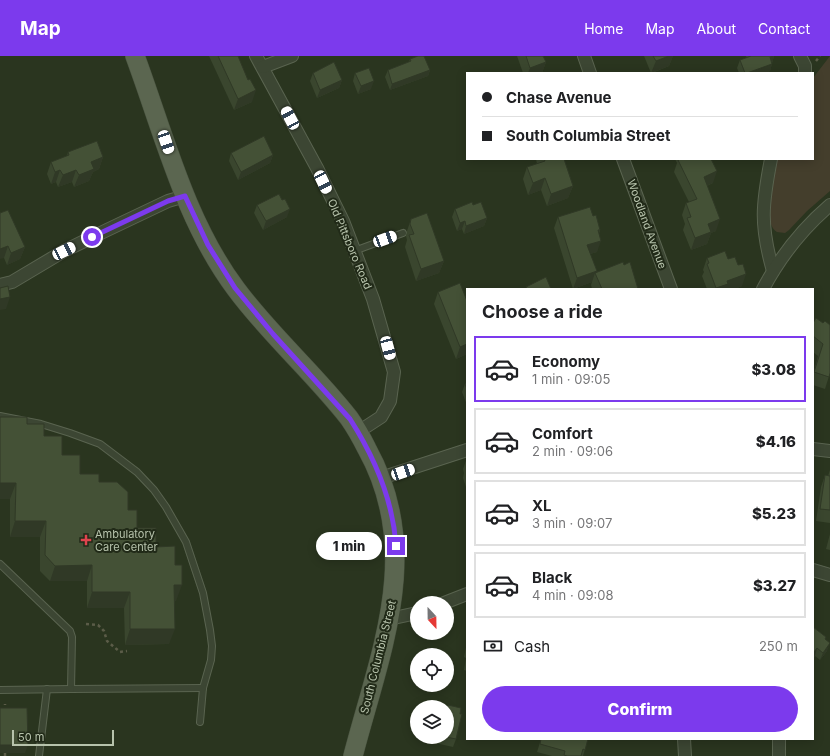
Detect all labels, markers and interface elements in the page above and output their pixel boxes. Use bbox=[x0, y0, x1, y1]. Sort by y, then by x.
text: Map bbox=[20, 17, 61, 40]
text: Home bbox=[584, 20, 623, 37]
text: Map bbox=[645, 20, 675, 37]
text: About bbox=[697, 20, 736, 37]
text: Contact bbox=[758, 20, 810, 37]
text: Chase Avenue bbox=[506, 88, 611, 107]
car bbox=[279, 105, 301, 131]
text: South Columbia Street bbox=[506, 126, 670, 145]
car bbox=[156, 129, 176, 155]
car bbox=[312, 169, 334, 195]
street label: Woodland Avenue bbox=[624, 177, 670, 271]
street label: Old Pittsboro Road bbox=[325, 197, 375, 291]
route start bbox=[83, 228, 101, 246]
car bbox=[372, 229, 398, 249]
car bbox=[51, 240, 77, 262]
text: Choose a ride bbox=[482, 301, 603, 322]
car bbox=[379, 335, 397, 361]
icon: car bbox=[484, 351, 520, 387]
text: Economy bbox=[532, 352, 600, 371]
text: $3.08 bbox=[751, 360, 796, 379]
text: 1 min · 09:05 bbox=[532, 371, 610, 387]
icon: car bbox=[484, 423, 520, 459]
text: Comfort bbox=[532, 424, 593, 443]
text: $4.16 bbox=[756, 432, 796, 451]
text: 2 min · 09:06 bbox=[532, 443, 613, 459]
car bbox=[390, 462, 416, 482]
icon: car bbox=[484, 495, 520, 531]
text: XL bbox=[532, 496, 552, 515]
text: $5.23 bbox=[752, 504, 796, 523]
text: 3 min · 09:07 bbox=[532, 515, 612, 531]
place label: Ambulatory Care Center bbox=[95, 527, 158, 554]
callout: 1 min bbox=[316, 532, 382, 560]
marker: Ambulatory Care Center bbox=[80, 534, 92, 546]
route end bbox=[387, 537, 405, 555]
text: 1 min bbox=[333, 538, 365, 554]
icon: car bbox=[484, 567, 520, 603]
text: Black bbox=[532, 568, 572, 587]
text: $3.27 bbox=[753, 576, 796, 595]
text: 4 min · 09:08 bbox=[532, 587, 614, 603]
north arrow bbox=[410, 596, 454, 640]
map controls bbox=[410, 596, 454, 744]
street label: South Columbia Street bbox=[357, 598, 399, 715]
icon: cash bbox=[482, 635, 504, 657]
text: Cash bbox=[514, 637, 550, 656]
text: 250 m bbox=[759, 638, 798, 654]
button: locate bbox=[410, 648, 454, 692]
button: Confirm bbox=[482, 686, 798, 732]
button: layers bbox=[410, 700, 454, 744]
scale bar bbox=[12, 728, 114, 747]
text: 50 m bbox=[18, 730, 44, 744]

